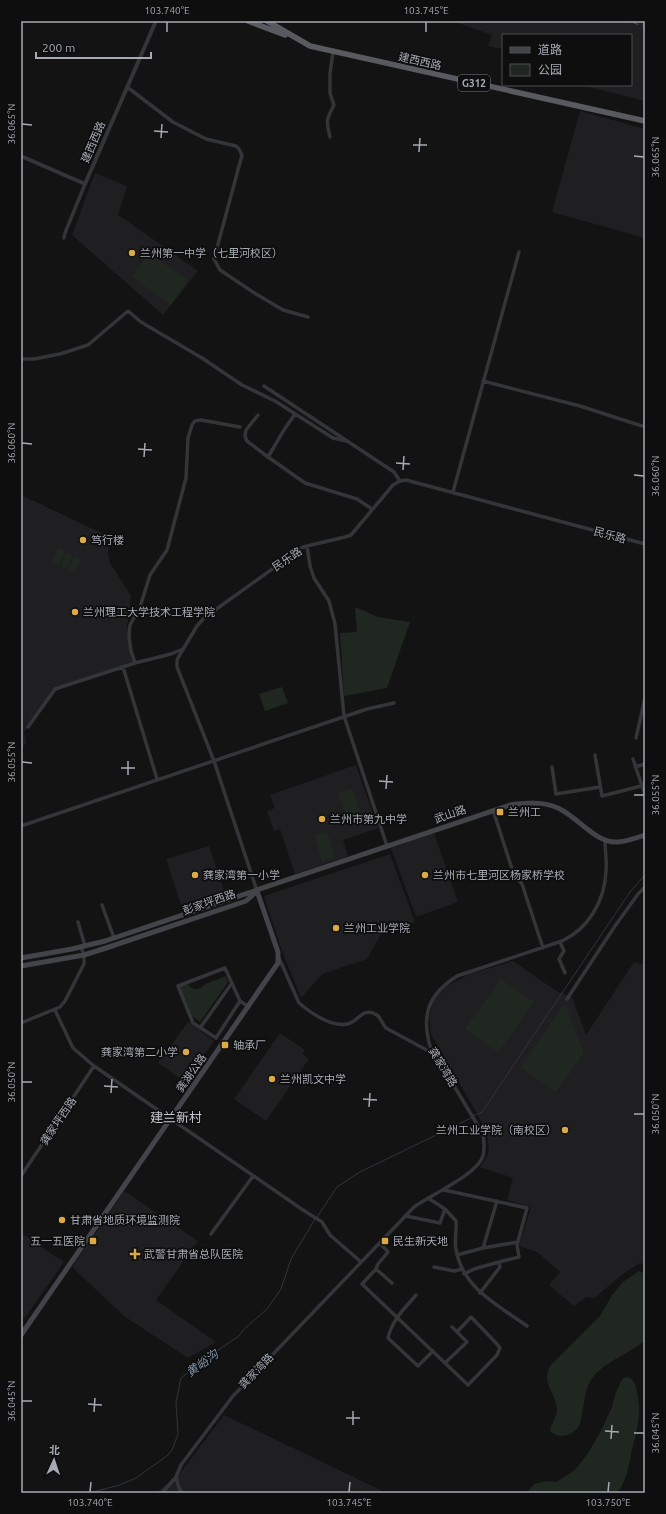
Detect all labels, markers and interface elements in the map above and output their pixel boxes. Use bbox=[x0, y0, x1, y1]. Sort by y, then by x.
text: 103.740°E bbox=[144, 5, 190, 16]
text: 103.745°E bbox=[403, 5, 449, 16]
scale bar bbox=[36, 34, 151, 60]
legend bbox=[502, 34, 632, 86]
text: 200 m bbox=[42, 41, 75, 54]
text: 道路 bbox=[538, 43, 562, 56]
street label: 建西西路 bbox=[397, 50, 443, 72]
text: 公园 bbox=[538, 63, 562, 76]
road number: G312 bbox=[458, 75, 490, 91]
text: 36.065°N bbox=[6, 103, 17, 145]
street label: 建西西路 bbox=[79, 119, 107, 165]
text: 36.065°N bbox=[650, 136, 661, 178]
place label: 兰州第一中学（七里河校区） bbox=[140, 247, 283, 259]
marker: 兰州第一中学（七里河校区） bbox=[127, 248, 137, 258]
text: 36.060°N bbox=[6, 422, 17, 464]
text: 36.060°N bbox=[650, 455, 661, 497]
street label: 民乐路 bbox=[593, 525, 627, 545]
place label: 笃行楼 bbox=[91, 534, 124, 546]
marker: 笃行楼 bbox=[78, 535, 88, 545]
street label: 民乐路 bbox=[270, 545, 304, 573]
place label: 兰州理工大学技术工程学院 bbox=[83, 606, 215, 618]
marker: 兰州理工大学技术工程学院 bbox=[70, 607, 80, 617]
text: 36.055°N bbox=[6, 741, 17, 783]
text: 36.055°N bbox=[650, 774, 661, 816]
street label: 武山路 bbox=[432, 803, 468, 825]
place label: 兰州工 bbox=[508, 806, 541, 818]
marker: 兰州工 bbox=[495, 807, 505, 817]
place label: 兰州市第九中学 bbox=[330, 813, 407, 825]
marker: 兰州市第九中学 bbox=[317, 814, 327, 824]
place label: 龚家湾第一小学 bbox=[203, 869, 280, 881]
place label: 兰州市七里河区杨家桥学校 bbox=[433, 869, 565, 881]
marker: 龚家湾第一小学 bbox=[190, 870, 200, 880]
marker: 兰州市七里河区杨家桥学校 bbox=[420, 870, 430, 880]
street label: 彭家坪西路 bbox=[181, 887, 237, 917]
place label: 兰州工业学院 bbox=[344, 922, 410, 934]
marker: 兰州工业学院 bbox=[331, 923, 341, 933]
place label: 轴承厂 bbox=[233, 1039, 266, 1051]
marker: 轴承厂 bbox=[220, 1040, 230, 1050]
street label: 龚家湾路 bbox=[427, 1045, 459, 1089]
place label: 龚家湾第二小学 bbox=[101, 1046, 178, 1058]
marker: 龚家湾第二小学 bbox=[181, 1047, 191, 1057]
street label: 龚湖公路 bbox=[173, 1052, 209, 1094]
text: 36.050°N bbox=[6, 1061, 17, 1103]
place label: 兰州凯文中学 bbox=[280, 1073, 346, 1085]
marker: 兰州凯文中学 bbox=[267, 1074, 277, 1084]
text: 36.050°N bbox=[650, 1093, 661, 1135]
street label: 龚家坪西路 bbox=[38, 1095, 78, 1147]
district label: 建兰新村 bbox=[150, 1110, 202, 1124]
place label: 兰州工业学院（南校区） bbox=[436, 1124, 557, 1136]
marker: 兰州工业学院（南校区） bbox=[560, 1125, 570, 1135]
place label: 甘肃省地质环境监测院 bbox=[70, 1214, 180, 1226]
marker: 甘肃省地质环境监测院 bbox=[57, 1215, 67, 1225]
place label: 五一五医院 bbox=[30, 1235, 85, 1247]
place label: 民生新天地 bbox=[393, 1235, 448, 1247]
marker: 五一五医院 bbox=[88, 1236, 98, 1246]
marker: 民生新天地 bbox=[380, 1236, 390, 1246]
marker: 武警甘肃省总队医院 bbox=[129, 1248, 141, 1260]
place label: 武警甘肃省总队医院 bbox=[144, 1248, 243, 1260]
water label: 黄峪沟 bbox=[184, 1346, 222, 1379]
street label: 龚家湾路 bbox=[236, 1351, 276, 1391]
text: 36.045°N bbox=[6, 1380, 17, 1422]
text: 36.045°N bbox=[650, 1412, 661, 1454]
north arrow bbox=[34, 1440, 74, 1480]
text: 北 bbox=[49, 1444, 60, 1456]
text: 103.740°E bbox=[67, 1497, 113, 1508]
text: 103.745°E bbox=[326, 1497, 372, 1508]
text: 103.750°E bbox=[585, 1497, 631, 1508]

